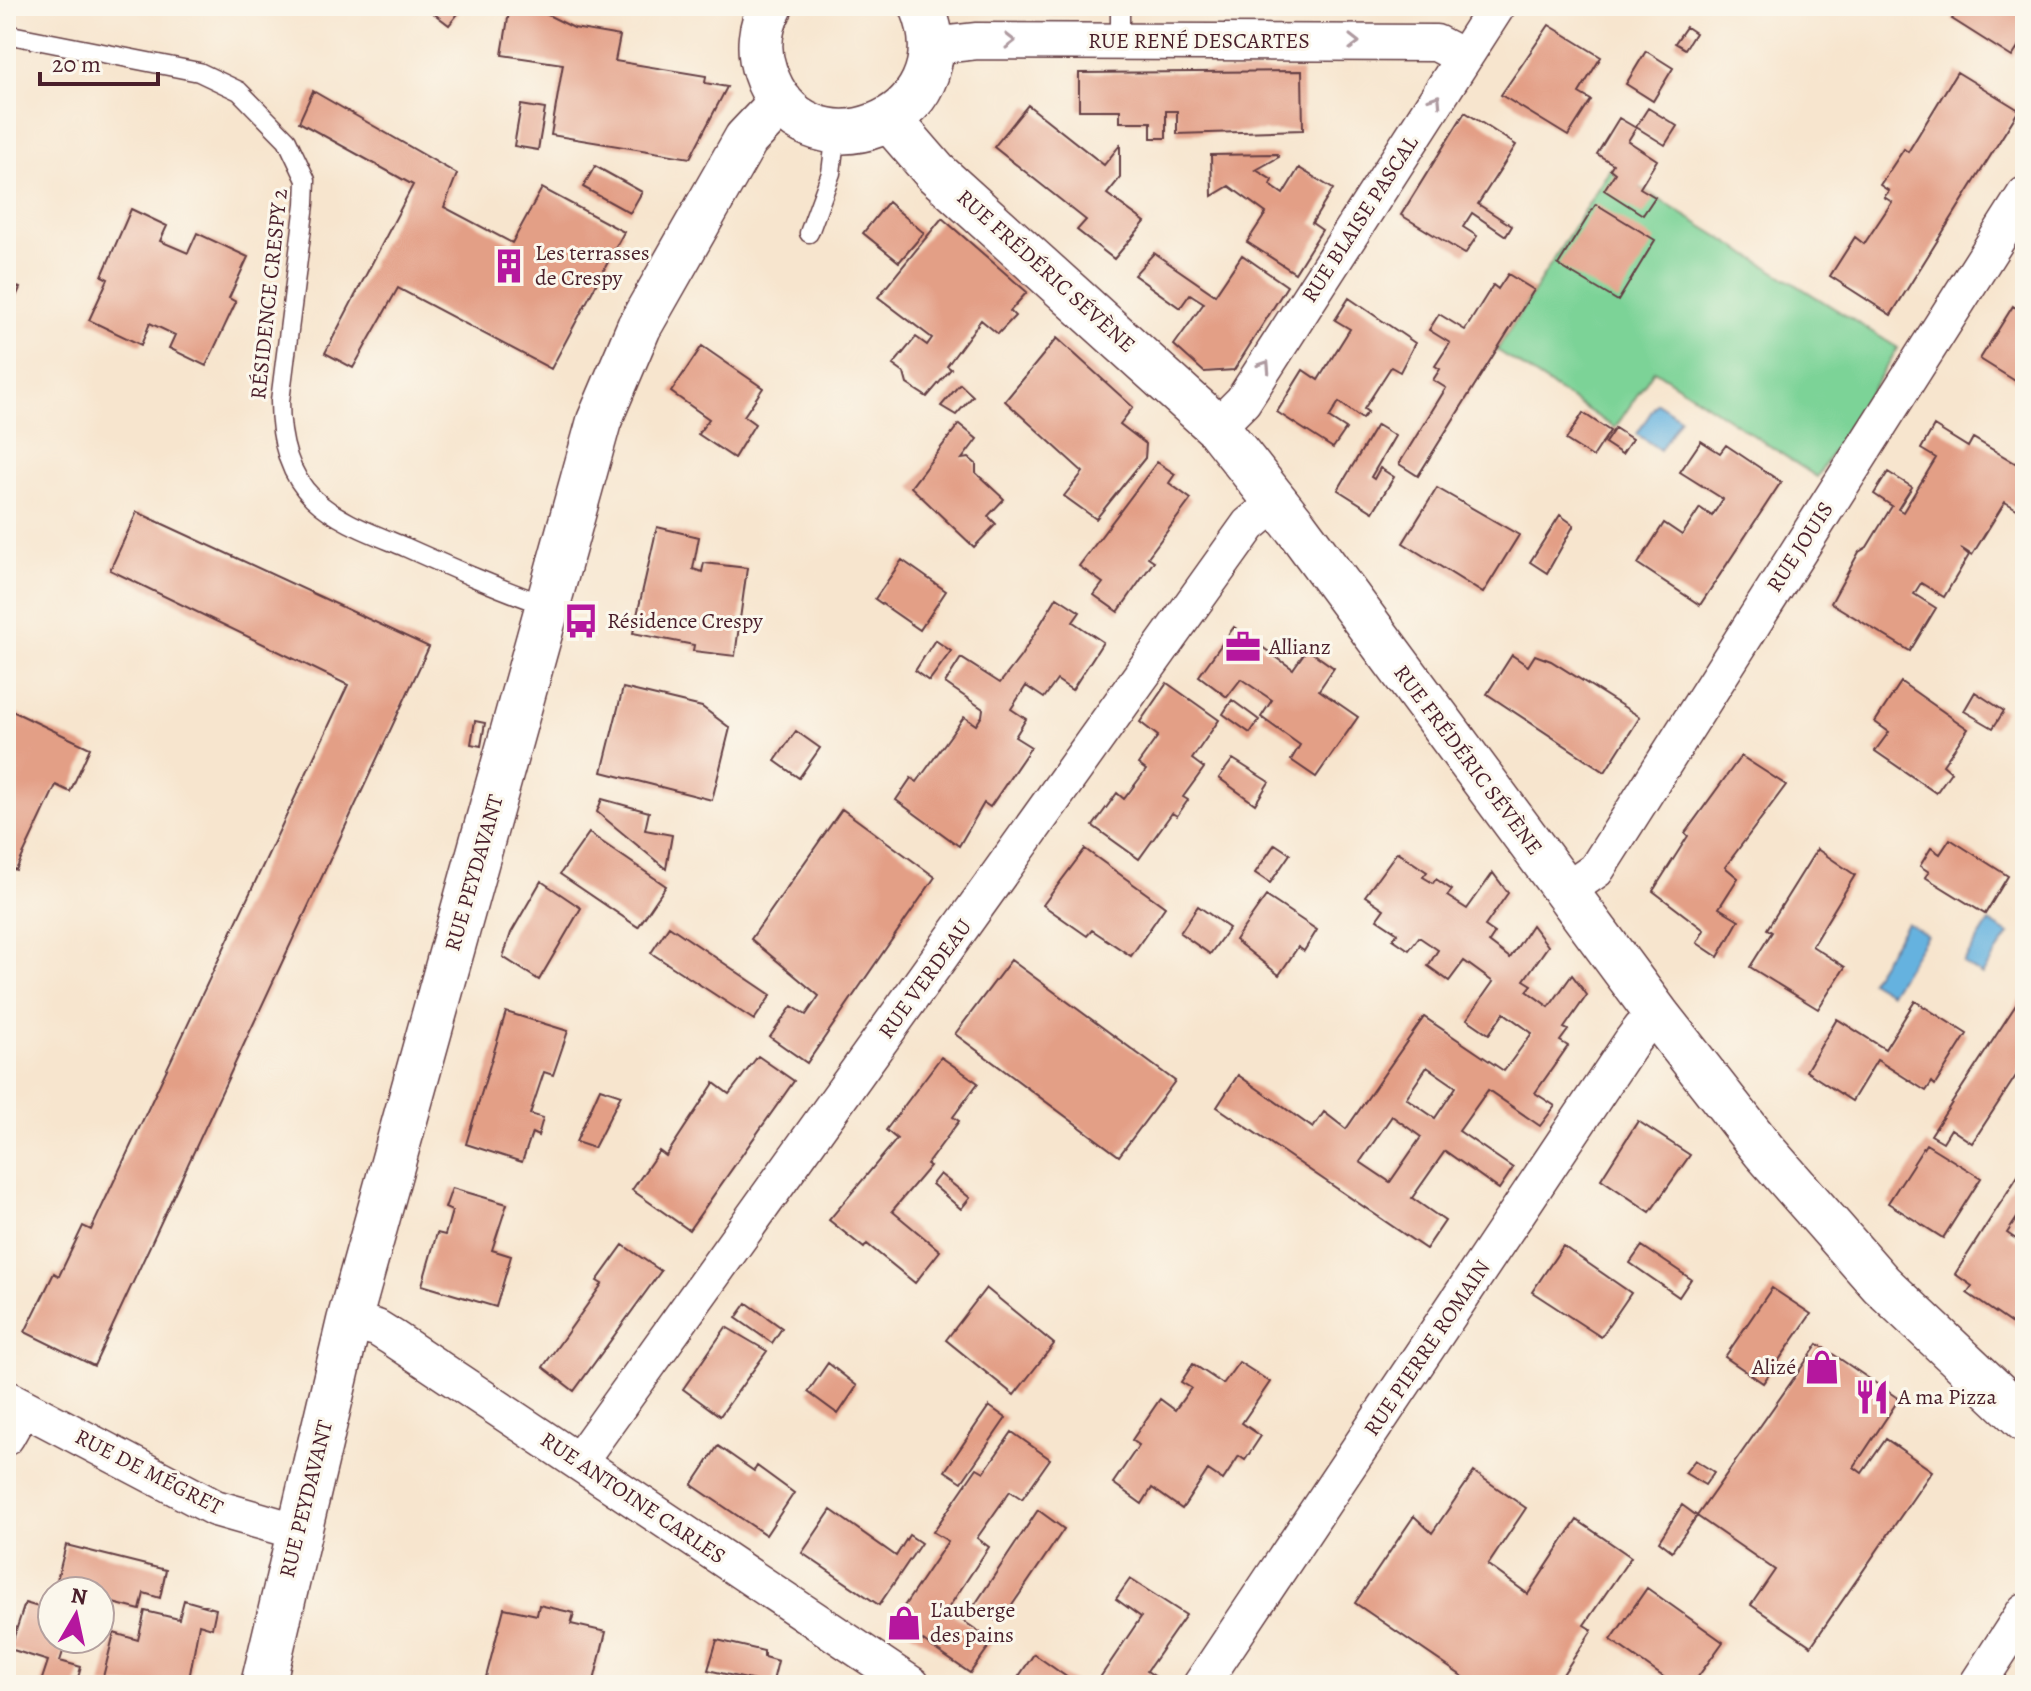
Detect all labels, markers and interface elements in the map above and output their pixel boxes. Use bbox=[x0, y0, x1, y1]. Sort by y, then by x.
street label: RUE RENÉ DESCARTES bbox=[1088, 26, 1310, 56]
one-way arrow bbox=[1004, 32, 1017, 50]
one-way arrow bbox=[1348, 34, 1361, 51]
scale bar bbox=[40, 36, 158, 86]
text: 20 m bbox=[52, 48, 101, 80]
one-way arrow bbox=[1426, 94, 1441, 109]
street label: RUE BLAISE PASCAL bbox=[1295, 129, 1426, 308]
street label: RUE FRÉDÉRIC SÉVÈNE bbox=[950, 183, 1142, 359]
street label: RÉSIDENCE CRESPY 2 bbox=[243, 187, 295, 401]
place label: Les terrasses de Crespy bbox=[535, 238, 650, 293]
building icon: Les terrasses de Crespy bbox=[490, 247, 528, 285]
one-way arrow bbox=[1256, 360, 1271, 375]
street label: RUE JOUIS bbox=[1760, 496, 1840, 598]
bus stop icon: Résidence Crespy bbox=[562, 602, 600, 640]
place label: Résidence Crespy bbox=[607, 606, 763, 636]
office icon: Allianz bbox=[1224, 628, 1262, 666]
place label: Allianz bbox=[1268, 632, 1331, 662]
street label: RUE FRÉDÉRIC SÉVÈNE bbox=[1387, 659, 1549, 861]
street label: RUE PEYDAVANT bbox=[437, 791, 511, 955]
street label: RUE VERDEAU bbox=[871, 913, 979, 1045]
street label: RUE PIERRE ROMAIN bbox=[1357, 1254, 1497, 1442]
shop icon: Alizé bbox=[1803, 1348, 1841, 1386]
place label: Alizé bbox=[1751, 1352, 1796, 1382]
restaurant icon: A ma Pizza bbox=[1853, 1378, 1891, 1416]
place label: A ma Pizza bbox=[1897, 1382, 1997, 1412]
street label: RUE PEYDAVANT bbox=[272, 1417, 340, 1581]
street label: RUE DE MÉGRET bbox=[70, 1422, 228, 1522]
street label: RUE ANTOINE CARLES bbox=[535, 1425, 731, 1571]
north arrow bbox=[36, 1575, 116, 1655]
text: N bbox=[69, 1580, 89, 1612]
place label: L'auberge des pains bbox=[930, 1595, 1015, 1650]
shop icon: L'auberge des pains bbox=[885, 1604, 923, 1642]

